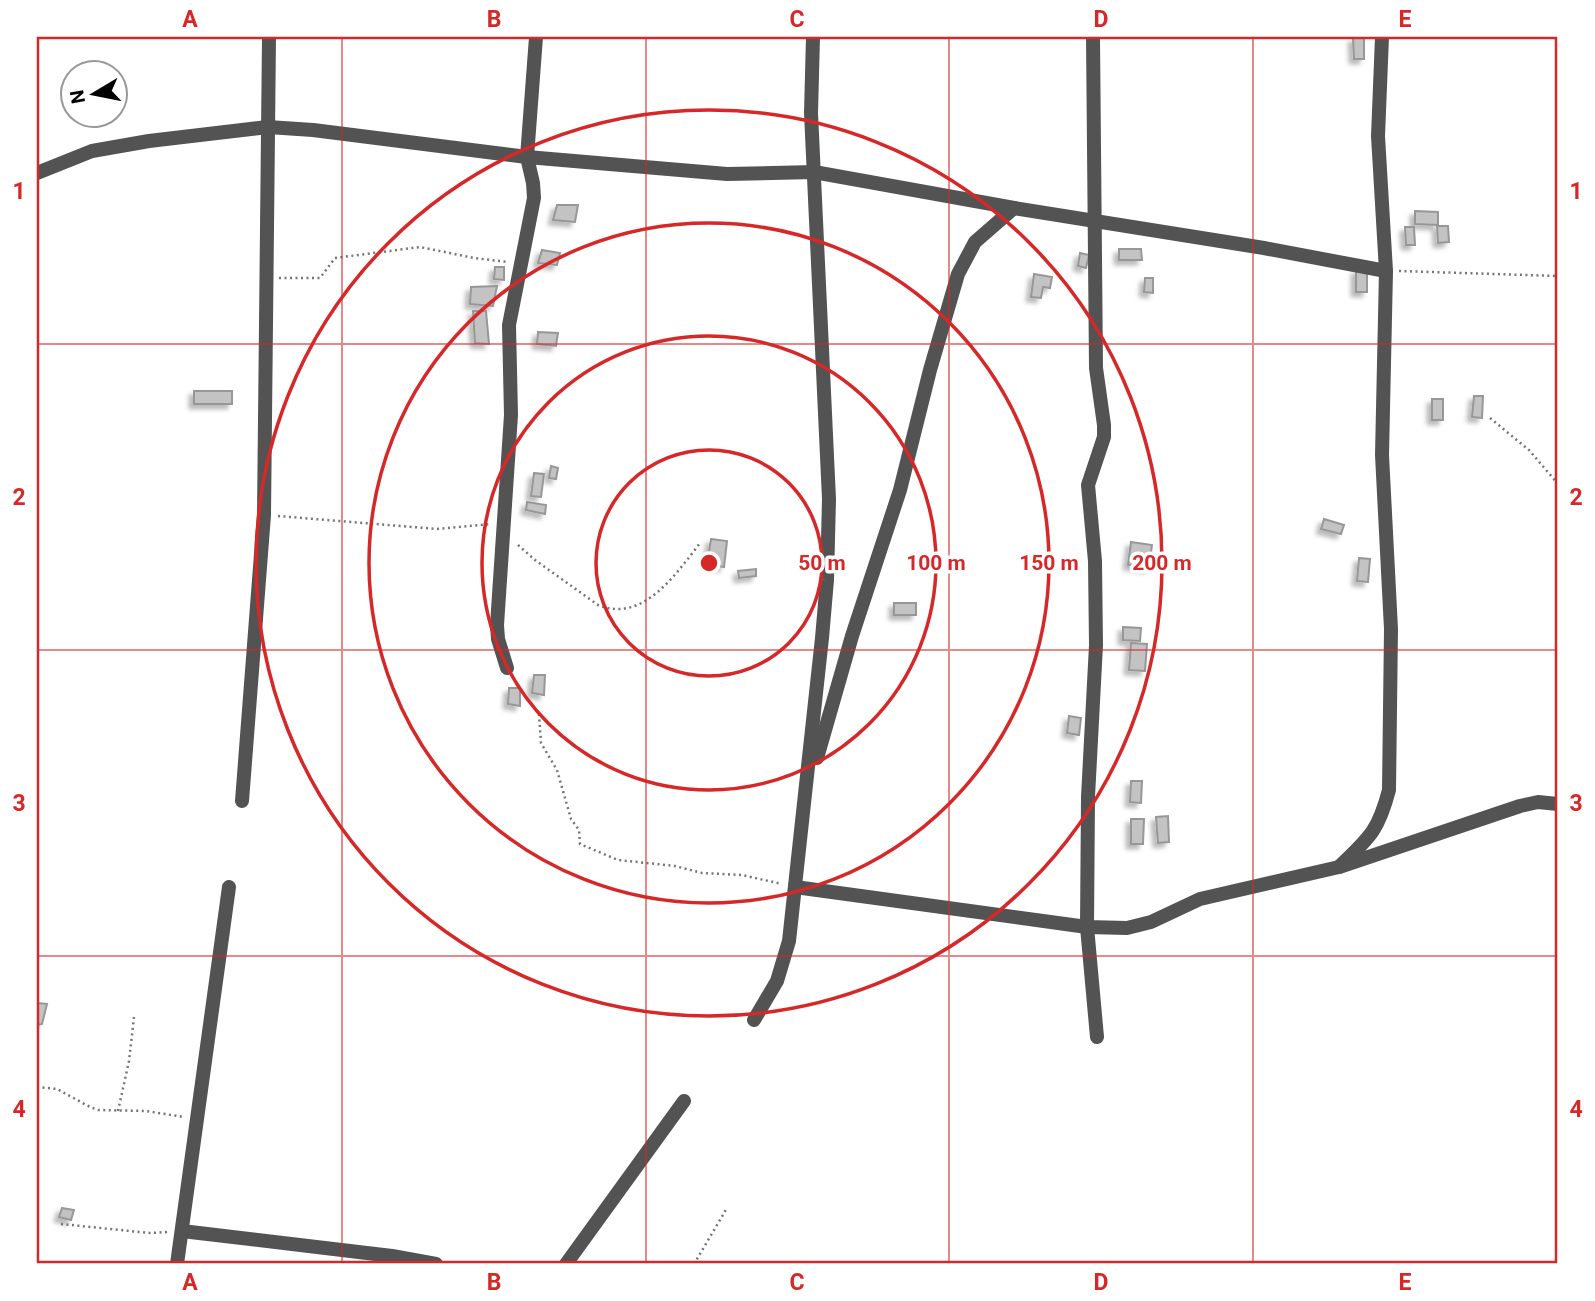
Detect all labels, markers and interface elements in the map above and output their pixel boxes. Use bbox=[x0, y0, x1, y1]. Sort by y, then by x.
text: A bbox=[182, 6, 198, 33]
text: B bbox=[487, 6, 501, 33]
text: C bbox=[789, 6, 805, 33]
text: D bbox=[1094, 6, 1108, 33]
text: E bbox=[1399, 6, 1412, 33]
north arrow bbox=[60, 60, 130, 130]
text: N bbox=[65, 88, 90, 105]
text: 1 bbox=[12, 178, 26, 205]
text: 1 bbox=[1569, 178, 1583, 205]
text: 2 bbox=[12, 484, 26, 511]
text: 2 bbox=[1569, 484, 1583, 511]
centre of rings bbox=[697, 551, 721, 575]
text: 50 m bbox=[798, 551, 846, 575]
text: 100 m bbox=[906, 551, 966, 575]
text: 150 m bbox=[1019, 551, 1079, 575]
text: 200 m bbox=[1132, 551, 1192, 575]
text: 3 bbox=[12, 790, 26, 817]
text: 3 bbox=[1569, 790, 1583, 817]
text: 4 bbox=[12, 1096, 26, 1123]
text: 4 bbox=[1569, 1096, 1583, 1123]
text: A bbox=[182, 1269, 198, 1296]
text: B bbox=[487, 1269, 501, 1296]
text: C bbox=[789, 1269, 805, 1296]
text: D bbox=[1094, 1269, 1108, 1296]
text: E bbox=[1399, 1269, 1412, 1296]

